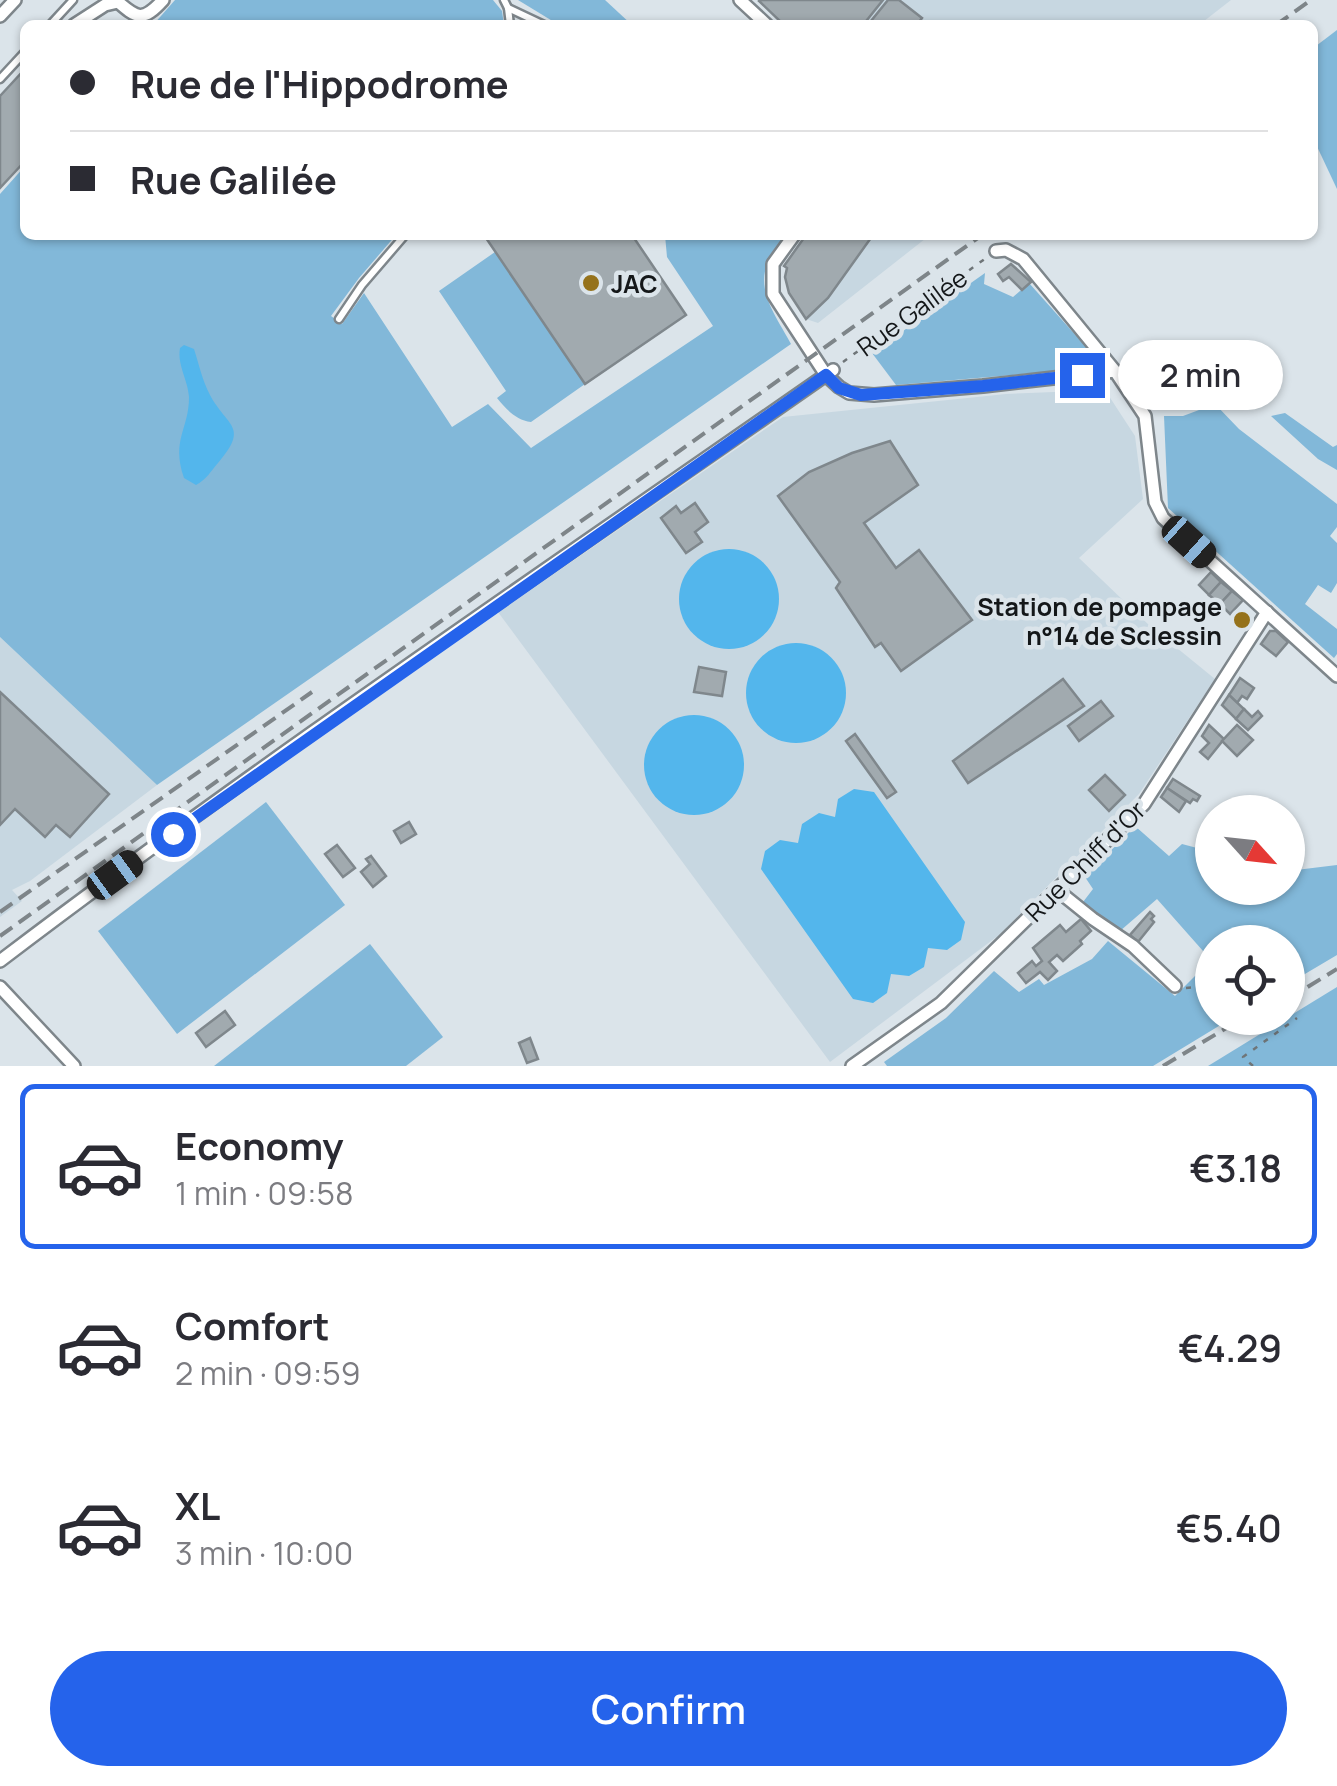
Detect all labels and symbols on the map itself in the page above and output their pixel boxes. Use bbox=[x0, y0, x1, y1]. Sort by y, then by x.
street label: Rue Galilée bbox=[850, 260, 974, 364]
place label: JAC bbox=[611, 266, 658, 301]
marker: JAC bbox=[580, 272, 602, 294]
callout: 2 min bbox=[1117, 340, 1282, 410]
route end bbox=[1060, 353, 1105, 398]
car bbox=[1157, 511, 1221, 573]
place label: Station de pompage n°14 de Sclessin bbox=[977, 589, 1222, 653]
marker: Station de pompage n°14 de Sclessin bbox=[1231, 609, 1253, 631]
street label: Rue Chiff d'Or bbox=[1017, 793, 1153, 929]
north arrow bbox=[1195, 795, 1305, 905]
route start bbox=[151, 812, 196, 857]
car bbox=[82, 845, 148, 905]

